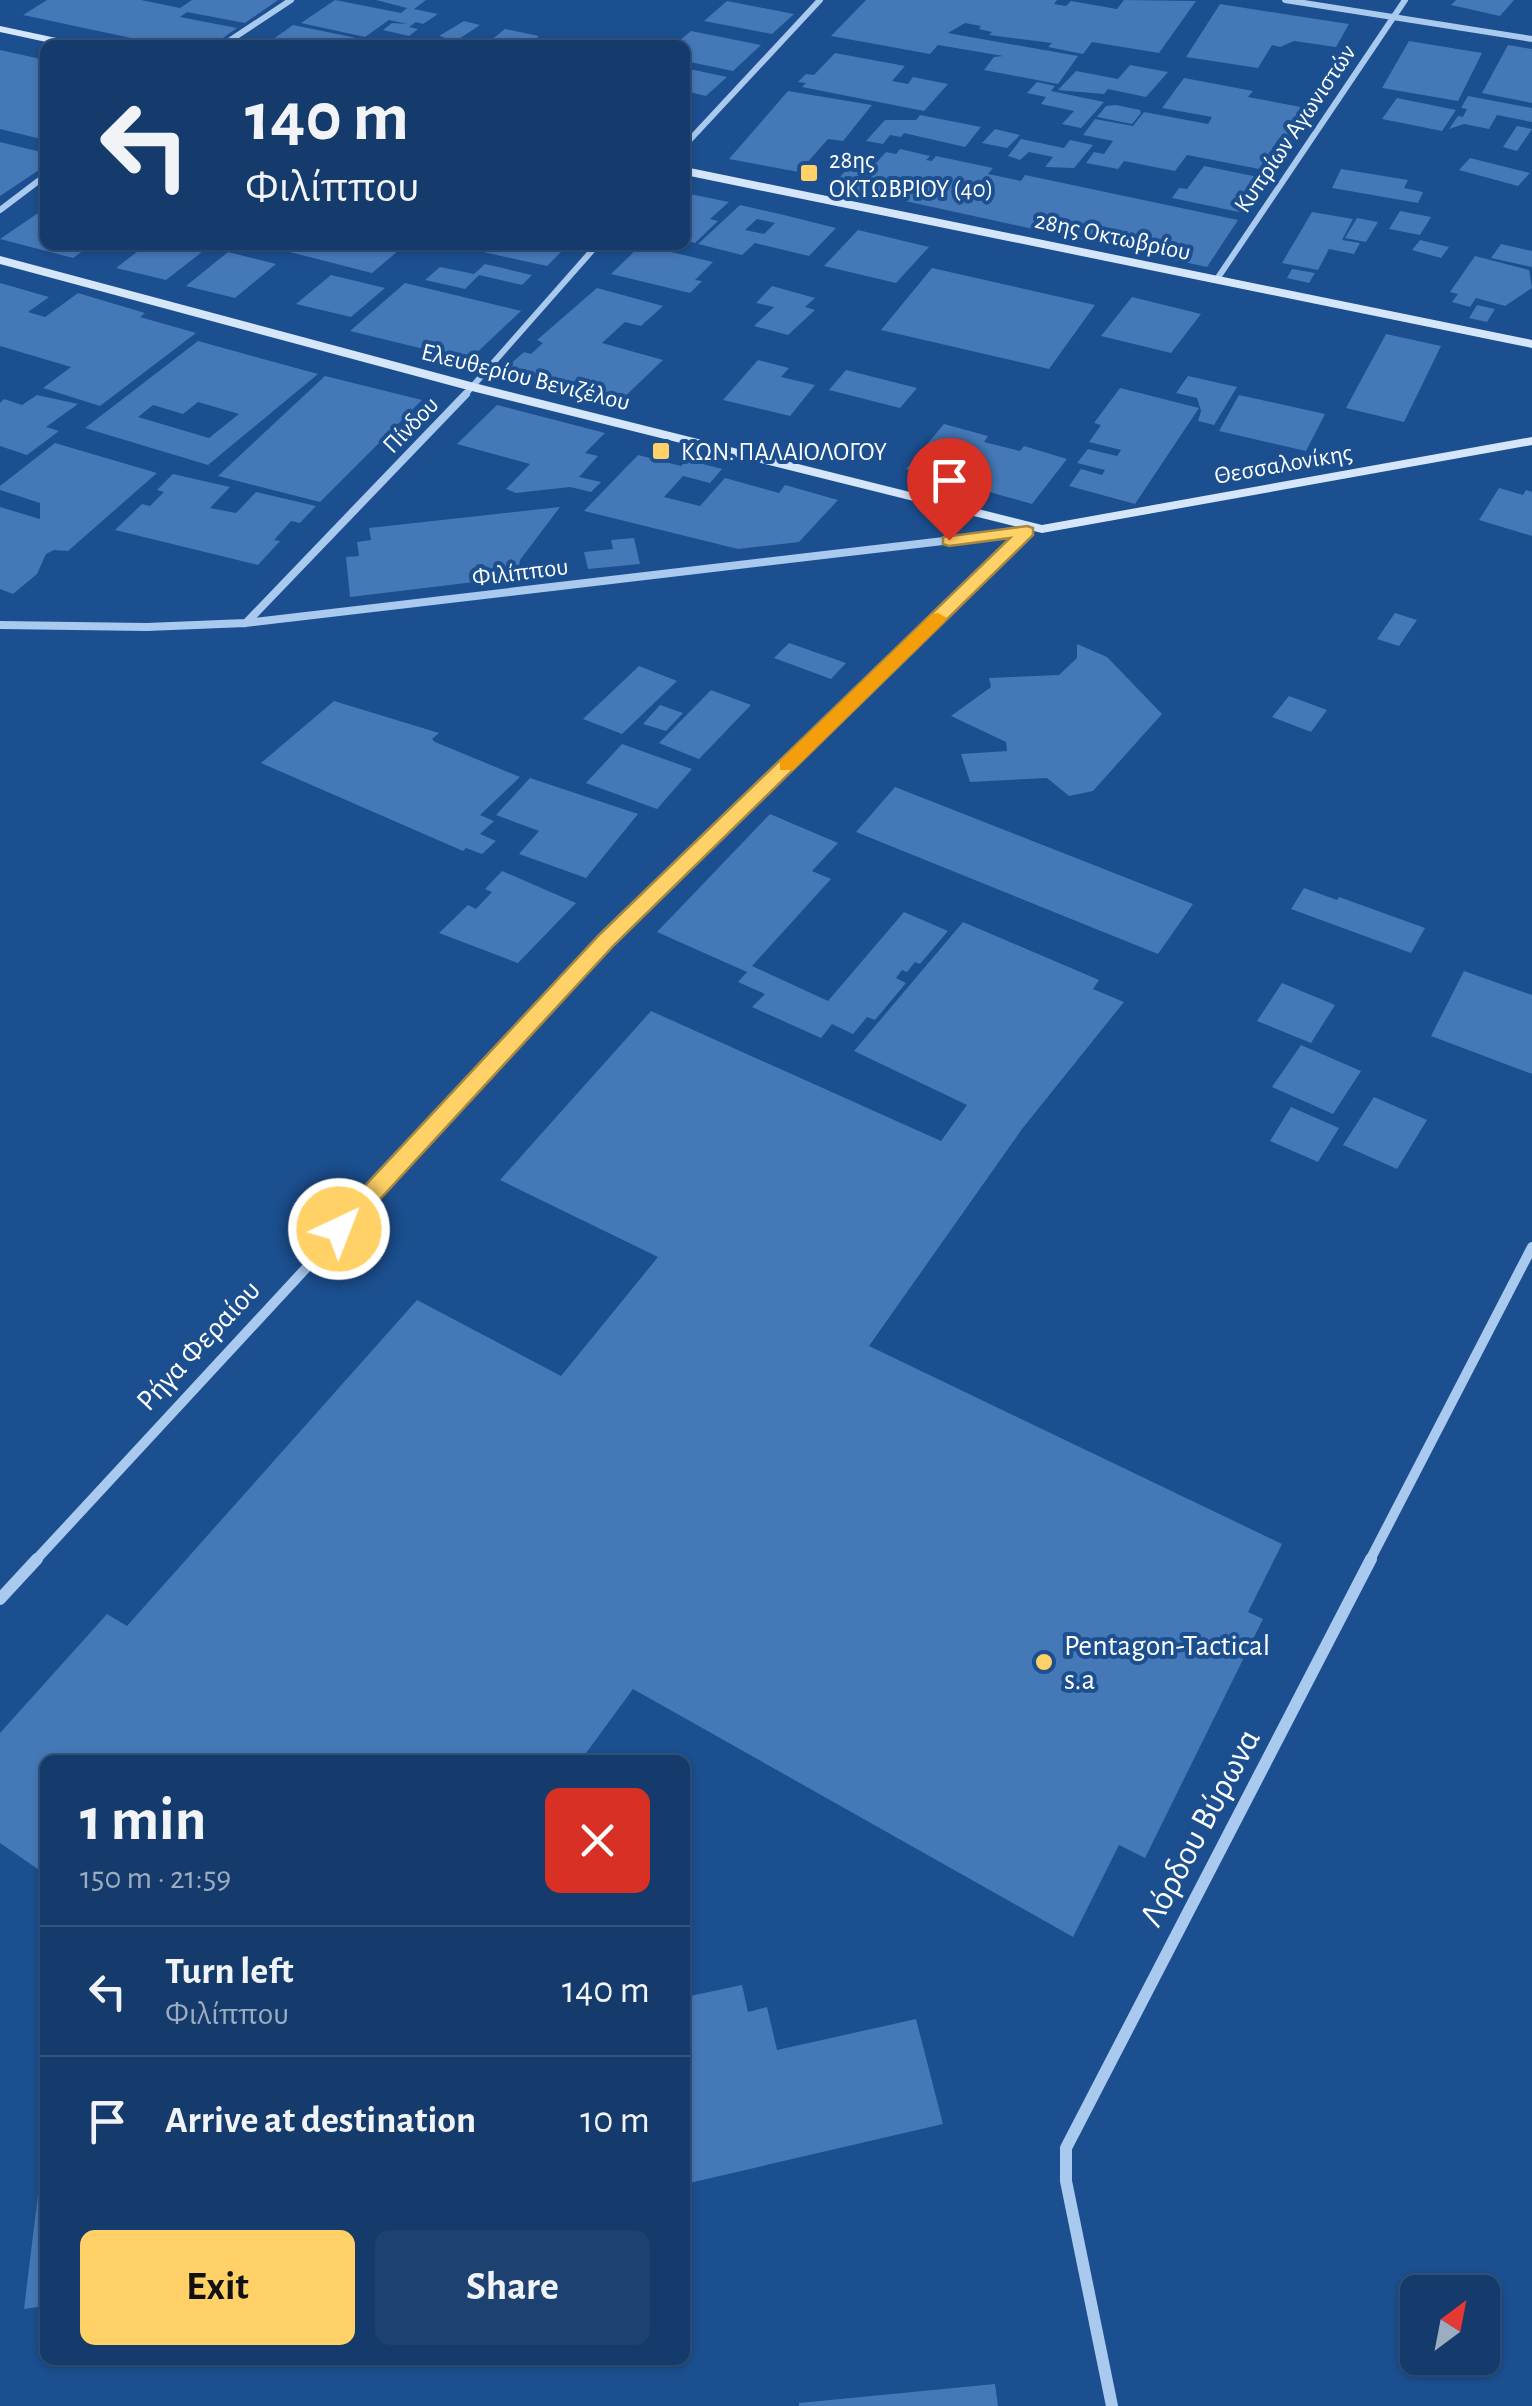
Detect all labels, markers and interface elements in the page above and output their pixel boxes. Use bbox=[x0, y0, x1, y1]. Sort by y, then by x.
street label: Κυπρίων Αγωνιστών bbox=[1230, 40, 1361, 217]
icon: left bbox=[80, 80, 210, 210]
text: 140 m bbox=[245, 83, 409, 153]
place label: 28ης ΟΚΤΩΒΡΙΟΥ (40) bbox=[829, 148, 993, 202]
marker: 28ης ΟΚΤΩΒΡΙΟΥ (40) bbox=[798, 162, 820, 184]
text: Φιλίππου bbox=[245, 165, 419, 210]
street label: 28ης Οκτωβρίου bbox=[1032, 208, 1193, 265]
street label: Ελευθερίου Βενιζέλου bbox=[419, 339, 632, 415]
street label: Πίνδου bbox=[378, 392, 444, 458]
pin bbox=[907, 438, 992, 541]
marker: ΚΩΝ. ΠΑΛΑΙΟΛΟΓΟΥ bbox=[650, 440, 672, 462]
place label: ΚΩΝ. ΠΑΛΑΙΟΛΟΓΟΥ bbox=[681, 440, 887, 465]
street label: Θεσσαλονίκης bbox=[1212, 440, 1354, 489]
icon: arrive bbox=[922, 453, 977, 508]
street label: Φιλίππου bbox=[471, 554, 570, 591]
position arrow bbox=[287, 1177, 391, 1281]
street label: Ρήγα Φεραίου bbox=[131, 1275, 266, 1417]
place label: Pentagon-Tactical s.a bbox=[1064, 1631, 1270, 1695]
marker: Pentagon-Tactical s.a bbox=[1033, 1651, 1055, 1673]
street label: Λόρδου Βύρωνα bbox=[1134, 1723, 1267, 1932]
button: close bbox=[545, 1788, 650, 1893]
text: 1 min bbox=[80, 1791, 206, 1851]
text: 150 m · 21:59 bbox=[80, 1862, 231, 1894]
text: Turn left bbox=[165, 1953, 293, 1991]
icon: left bbox=[80, 1964, 135, 2019]
text: 140 m bbox=[562, 1972, 650, 2010]
text: Φιλίππου bbox=[165, 1998, 289, 2030]
icon: arrive bbox=[80, 2094, 135, 2149]
text: Arrive at destination bbox=[165, 2102, 476, 2140]
text: 10 m bbox=[580, 2102, 650, 2140]
button: Exit bbox=[80, 2230, 355, 2345]
button: Share bbox=[375, 2230, 650, 2345]
north arrow bbox=[1400, 2275, 1500, 2375]
map controls bbox=[1400, 2275, 1500, 2375]

